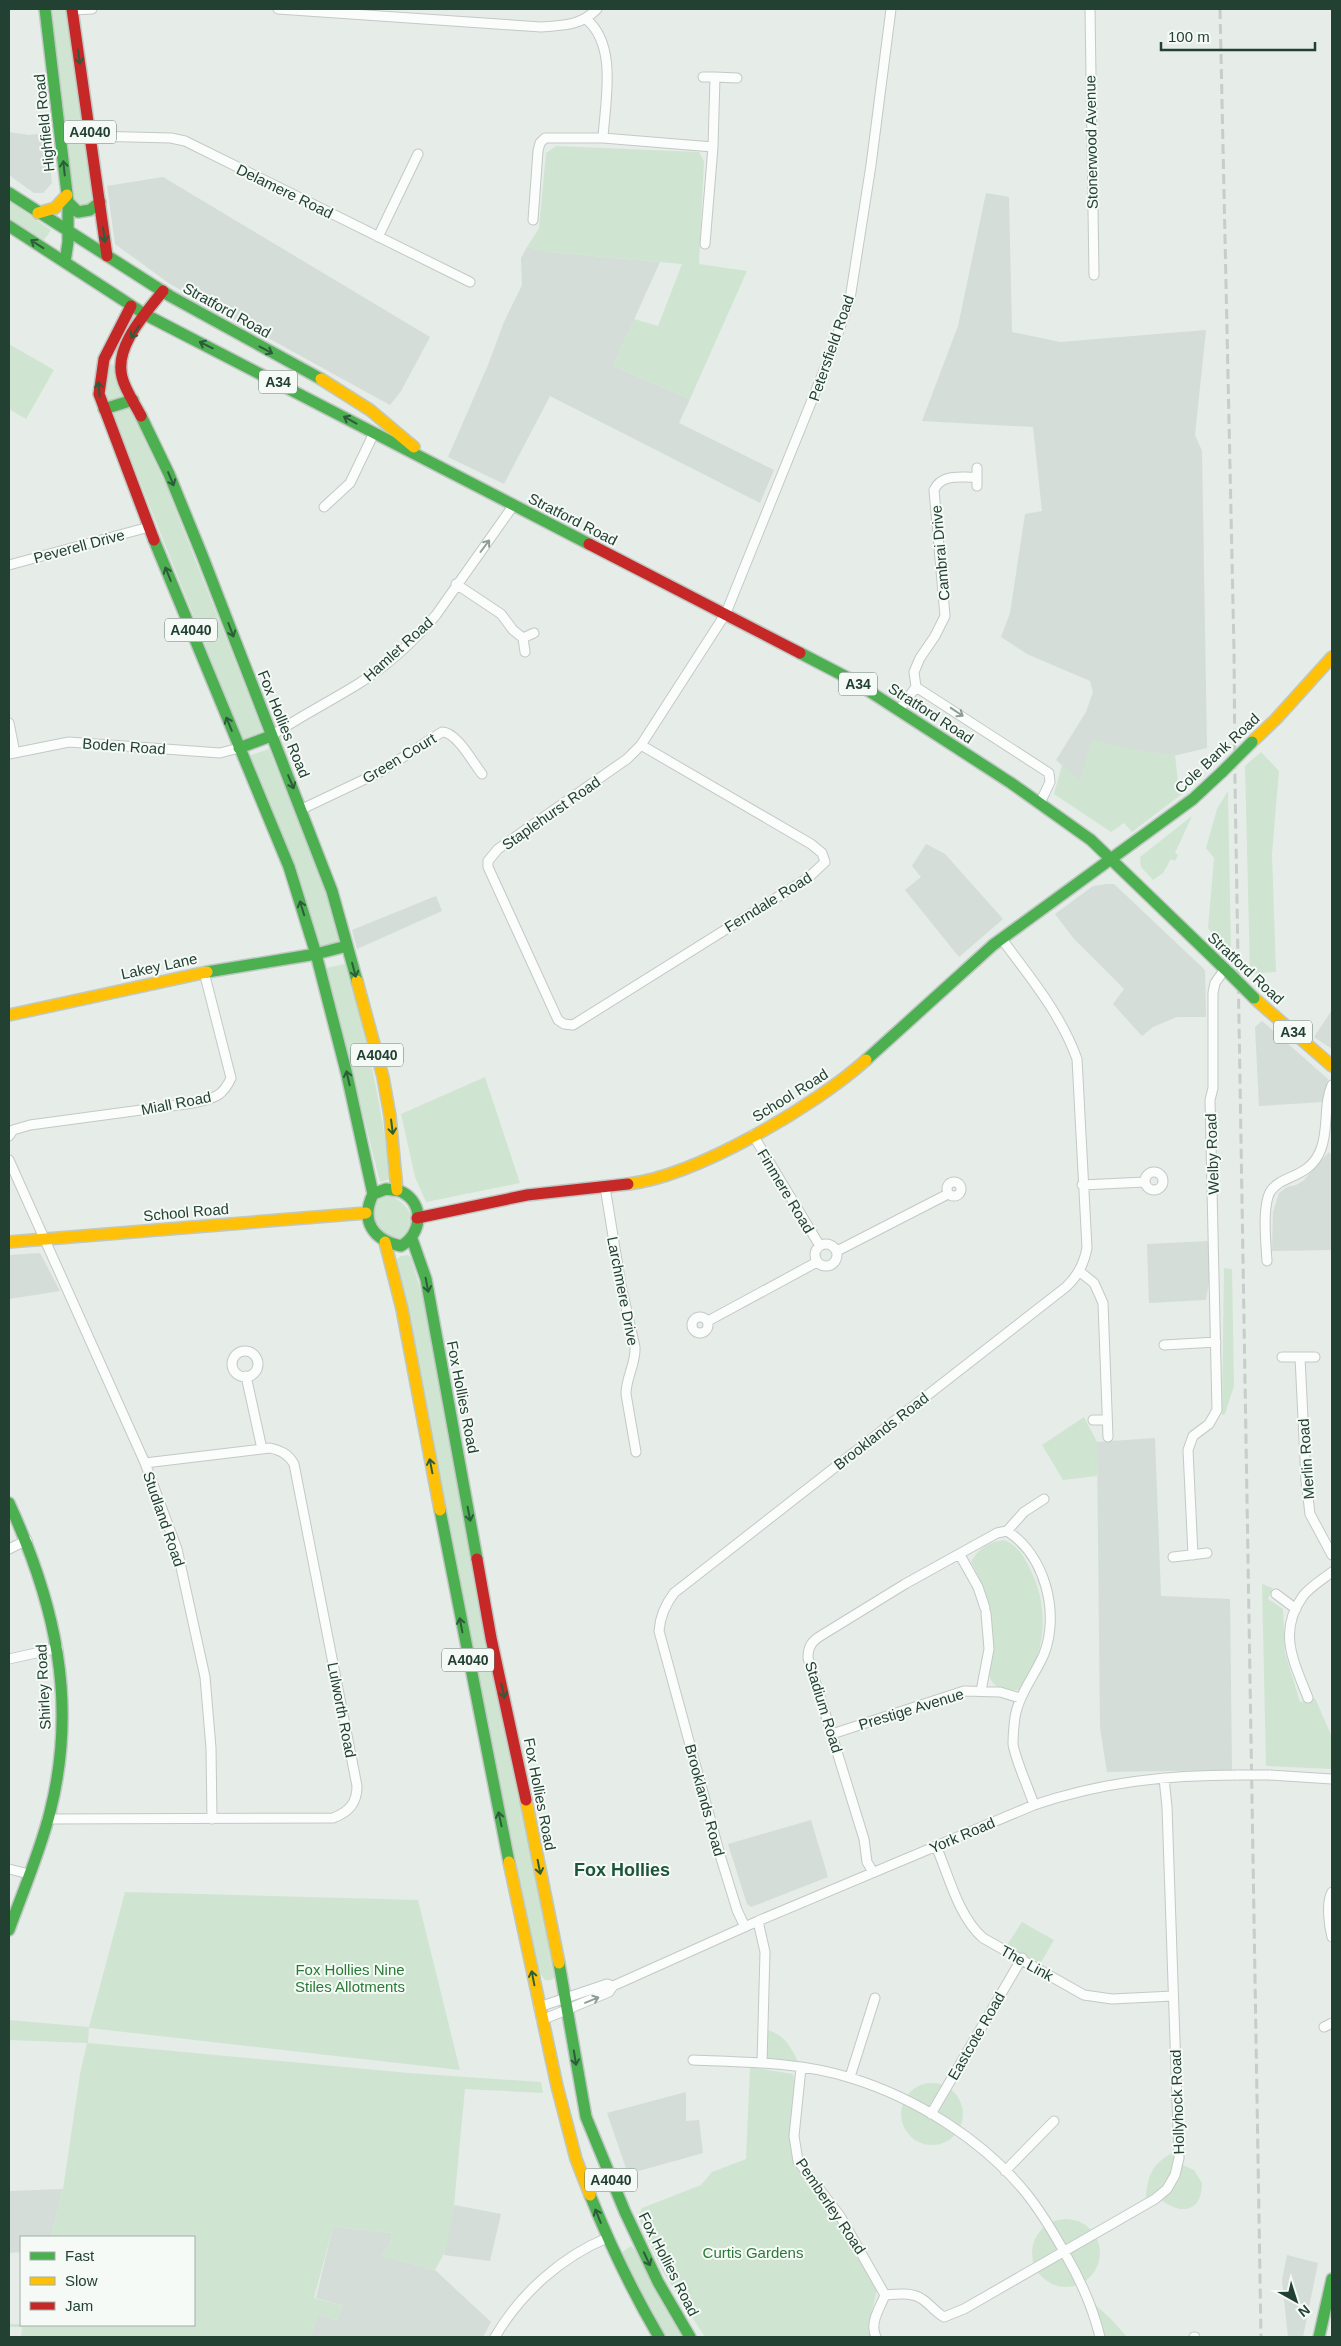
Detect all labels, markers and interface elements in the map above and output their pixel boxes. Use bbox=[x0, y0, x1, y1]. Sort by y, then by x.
scale bar bbox=[1161, 20, 1315, 52]
text: 100 m bbox=[1168, 28, 1210, 45]
one-way arrow bbox=[74, 49, 84, 65]
street label: Highfield Road bbox=[30, 73, 58, 173]
street label: Stonerwood Avenue bbox=[1081, 75, 1101, 209]
road number: A4040 bbox=[64, 120, 116, 144]
one-way arrow bbox=[59, 160, 69, 176]
street label: Delamere Road bbox=[234, 160, 336, 222]
one-way arrow bbox=[99, 227, 109, 243]
one-way arrow bbox=[30, 239, 44, 249]
street label: Stratford Road bbox=[180, 279, 274, 341]
street label: Petersfield Road bbox=[805, 293, 857, 403]
one-way arrow bbox=[130, 324, 140, 338]
one-way arrow bbox=[199, 340, 214, 350]
one-way arrow bbox=[258, 346, 273, 355]
road number: A34 bbox=[259, 371, 297, 394]
one-way arrow bbox=[95, 381, 104, 397]
one-way arrow bbox=[344, 415, 358, 425]
one-way arrow bbox=[168, 472, 177, 487]
street label: Stratford Road bbox=[526, 489, 620, 549]
street label: Cambrai Drive bbox=[927, 505, 953, 601]
street label: Peverell Drive bbox=[32, 526, 126, 566]
one-way arrow bbox=[480, 540, 491, 553]
one-way arrow bbox=[162, 567, 172, 582]
street label: Hamlet Road bbox=[360, 613, 436, 685]
road number: A4040 bbox=[165, 618, 217, 642]
one-way arrow bbox=[227, 622, 236, 638]
street label: Fox Hollies Road bbox=[255, 668, 313, 780]
road number: A34 bbox=[839, 672, 877, 696]
street label: Stratford Road bbox=[885, 679, 977, 747]
one-way arrow bbox=[950, 708, 964, 718]
street label: Cole Bank Road bbox=[1171, 710, 1263, 796]
one-way arrow bbox=[224, 717, 234, 732]
street label: Green Court bbox=[359, 729, 439, 787]
street label: Boden Road bbox=[82, 735, 166, 757]
street label: Staplehurst Road bbox=[499, 773, 603, 853]
one-way arrow bbox=[286, 774, 296, 789]
street label: Ferndale Road bbox=[721, 868, 815, 936]
one-way arrow bbox=[296, 900, 306, 916]
street label: Stratford Road bbox=[1205, 929, 1287, 1007]
street label: Lakey Lane bbox=[119, 950, 199, 982]
one-way arrow bbox=[349, 961, 359, 977]
road number: A34 bbox=[1274, 1020, 1312, 1044]
road number: A4040 bbox=[351, 1044, 403, 1066]
street label: School Road bbox=[749, 1065, 831, 1125]
one-way arrow bbox=[343, 1070, 352, 1086]
street label: Miall Road bbox=[140, 1088, 212, 1118]
street label: Welby Road bbox=[1202, 1113, 1222, 1195]
one-way arrow bbox=[387, 1119, 397, 1135]
street label: Finmere Road bbox=[754, 1146, 818, 1236]
street label: School Road bbox=[142, 1200, 230, 1224]
street label: Larchmere Drive bbox=[604, 1235, 642, 1347]
one-way arrow bbox=[423, 1277, 432, 1293]
street label: Fox Hollies Road bbox=[444, 1339, 482, 1455]
street label: Brooklands Road bbox=[830, 1389, 932, 1473]
street label: Merlin Road bbox=[1295, 1418, 1317, 1500]
one-way arrow bbox=[426, 1458, 435, 1474]
street label: Studland Road bbox=[140, 1469, 188, 1569]
one-way arrow bbox=[465, 1505, 475, 1521]
one-way arrow bbox=[456, 1618, 466, 1634]
street label: Shirley Road bbox=[32, 1644, 54, 1730]
road number: A4040 bbox=[442, 1648, 494, 1672]
street label: Stadium Road bbox=[802, 1659, 846, 1755]
street label: Lulworth Road bbox=[324, 1661, 360, 1759]
one-way arrow bbox=[499, 1682, 508, 1698]
street label: Prestige Avenue bbox=[856, 1685, 966, 1733]
street label: Fox Hollies Road bbox=[521, 1736, 559, 1852]
street label: Brooklands Road bbox=[682, 1742, 728, 1858]
one-way arrow bbox=[495, 1811, 504, 1827]
street label: York Road bbox=[927, 1814, 997, 1856]
one-way arrow bbox=[535, 1859, 544, 1875]
district label: Fox Hollies bbox=[574, 1860, 670, 1880]
street label: The Link bbox=[998, 1942, 1057, 1985]
park label: Fox Hollies Nine Stiles Allotments bbox=[295, 1961, 405, 1995]
one-way arrow bbox=[528, 1970, 538, 1986]
street label: Eastcote Road bbox=[944, 1989, 1008, 2083]
one-way arrow bbox=[584, 1994, 599, 2004]
street label: Hollyhock Road bbox=[1167, 2049, 1187, 2155]
one-way arrow bbox=[571, 2050, 581, 2066]
street label: Pemberley Road bbox=[793, 2155, 869, 2257]
road number: A4040 bbox=[585, 2168, 637, 2192]
one-way arrow bbox=[593, 2208, 602, 2224]
street label: Fox Hollies Road bbox=[635, 2209, 703, 2319]
legend bbox=[20, 2236, 195, 2326]
park label: Curtis Gardens bbox=[703, 2244, 803, 2261]
text: Fast bbox=[65, 2247, 95, 2264]
one-way arrow bbox=[643, 2252, 653, 2267]
text: Slow bbox=[65, 2272, 98, 2289]
north arrow bbox=[1271, 2276, 1321, 2326]
text: Jam bbox=[65, 2297, 93, 2314]
text: N bbox=[1295, 2302, 1313, 2321]

